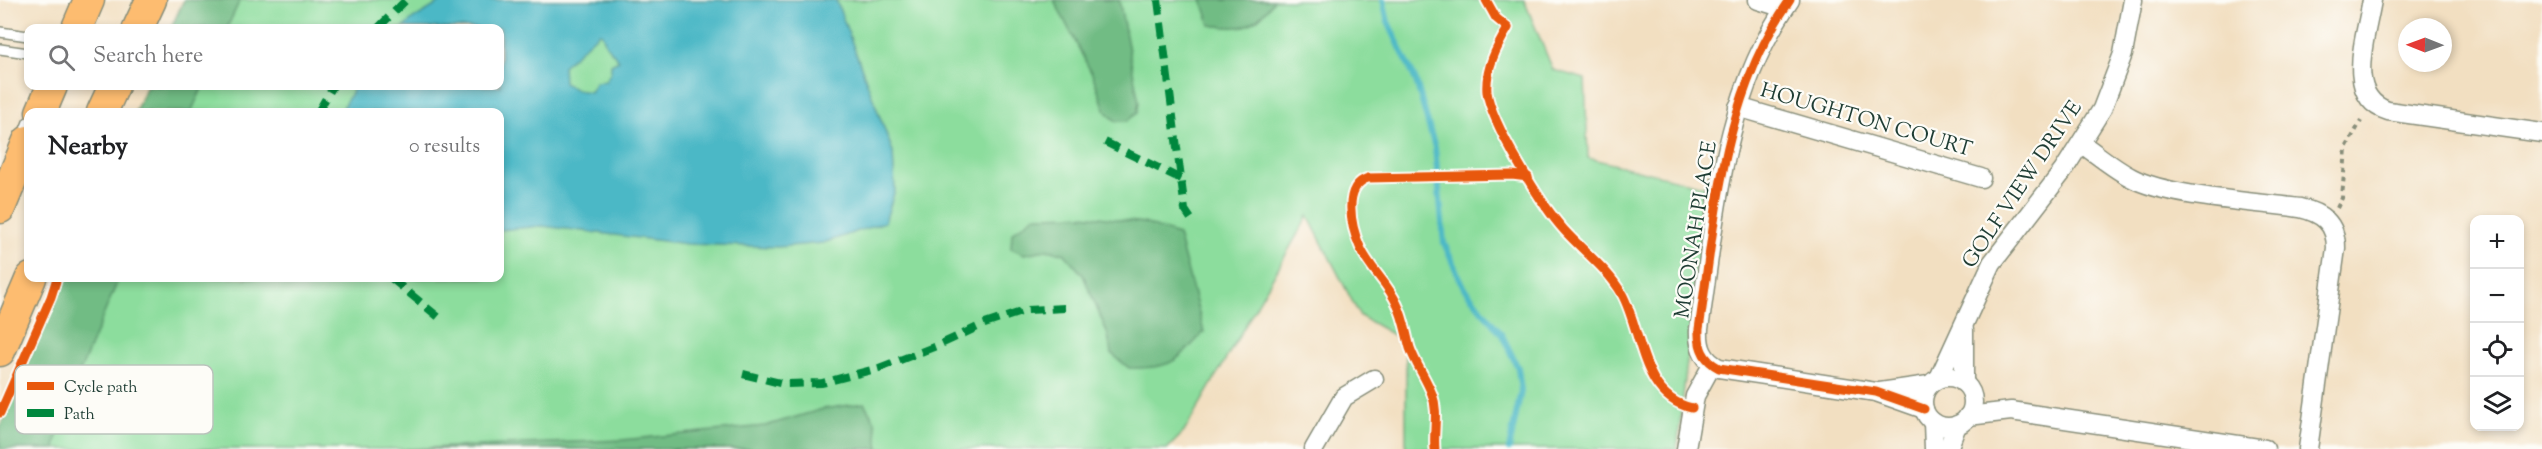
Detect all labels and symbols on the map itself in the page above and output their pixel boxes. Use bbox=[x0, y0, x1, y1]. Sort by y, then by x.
north arrow bbox=[2398, 18, 2452, 72]
street label: HOUGHTON COURT bbox=[1757, 76, 1976, 166]
street label: GOLF VIEW DRIVE bbox=[1956, 95, 2091, 275]
street label: MOONAH PLACE bbox=[1668, 139, 1726, 321]
legend bbox=[15, 365, 213, 434]
text: Cycle path bbox=[64, 377, 138, 400]
text: Path bbox=[64, 404, 95, 427]

